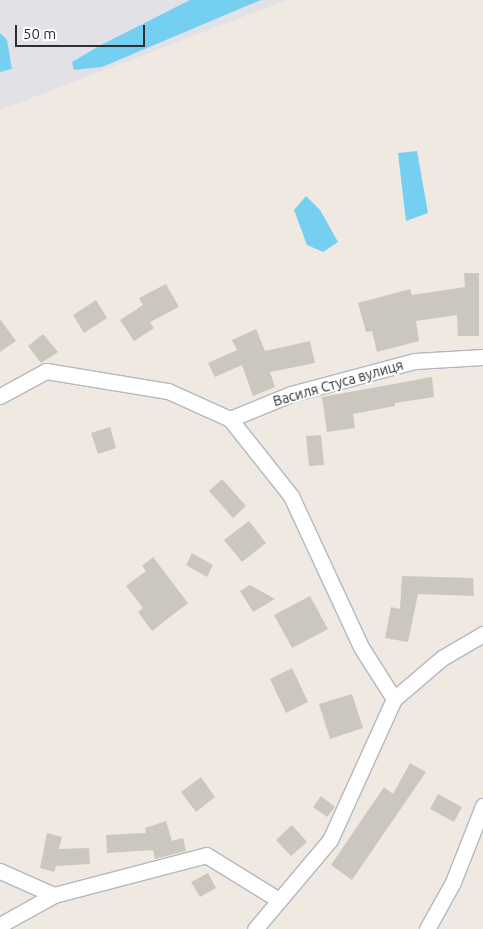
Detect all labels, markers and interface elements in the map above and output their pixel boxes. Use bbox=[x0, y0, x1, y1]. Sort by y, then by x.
scale bar bbox=[18, 15, 148, 47]
text: 50 m bbox=[23, 25, 56, 42]
street label: Василя Стуса вулиця bbox=[271, 356, 405, 410]

